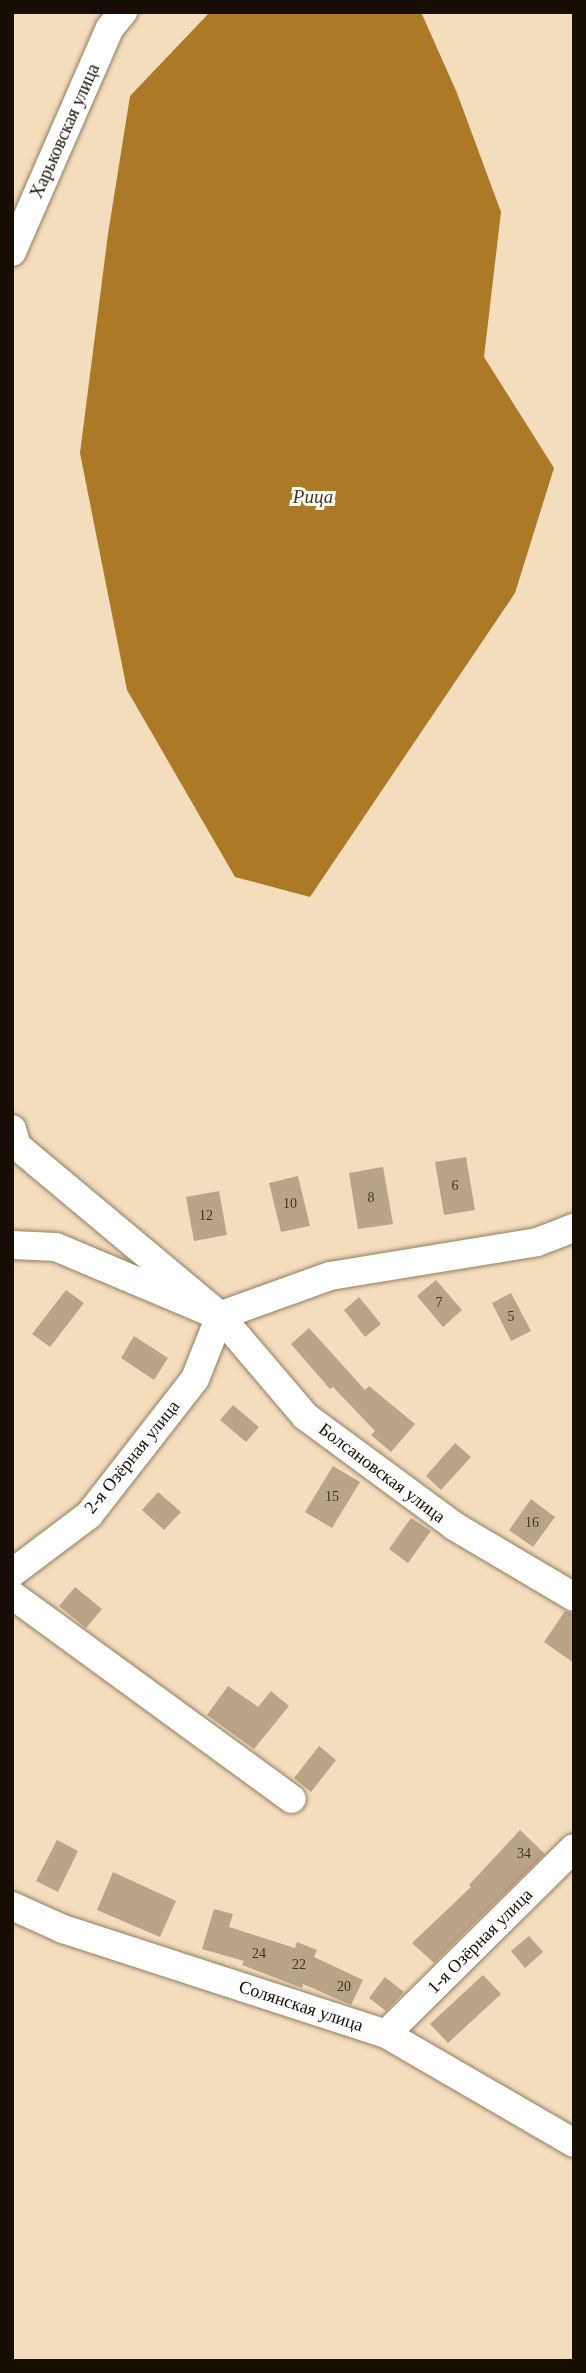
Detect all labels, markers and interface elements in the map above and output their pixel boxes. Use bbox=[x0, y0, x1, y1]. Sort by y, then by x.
street label: Харьковская улица bbox=[26, 60, 104, 202]
water label: Рица bbox=[293, 486, 333, 508]
house number: 6 bbox=[452, 1178, 458, 1194]
house number: 8 bbox=[368, 1190, 374, 1206]
house number: 10 bbox=[283, 1196, 297, 1212]
house number: 12 bbox=[199, 1208, 213, 1224]
house number: 7 bbox=[436, 1295, 442, 1311]
house number: 5 bbox=[508, 1309, 514, 1325]
street label: 2-я Озёрная улица bbox=[80, 1396, 184, 1518]
street label: Болсановская улица bbox=[314, 1418, 450, 1528]
house number: 15 bbox=[325, 1489, 339, 1505]
house number: 16 bbox=[525, 1515, 539, 1531]
house number: 34 bbox=[517, 1846, 531, 1862]
street label: 1-я Озёрная улица bbox=[423, 1884, 537, 1998]
house number: 24 bbox=[252, 1946, 266, 1962]
house number: 22 bbox=[292, 1957, 306, 1973]
street label: Солянская улица bbox=[236, 1976, 366, 2036]
house number: 20 bbox=[337, 1979, 351, 1995]

